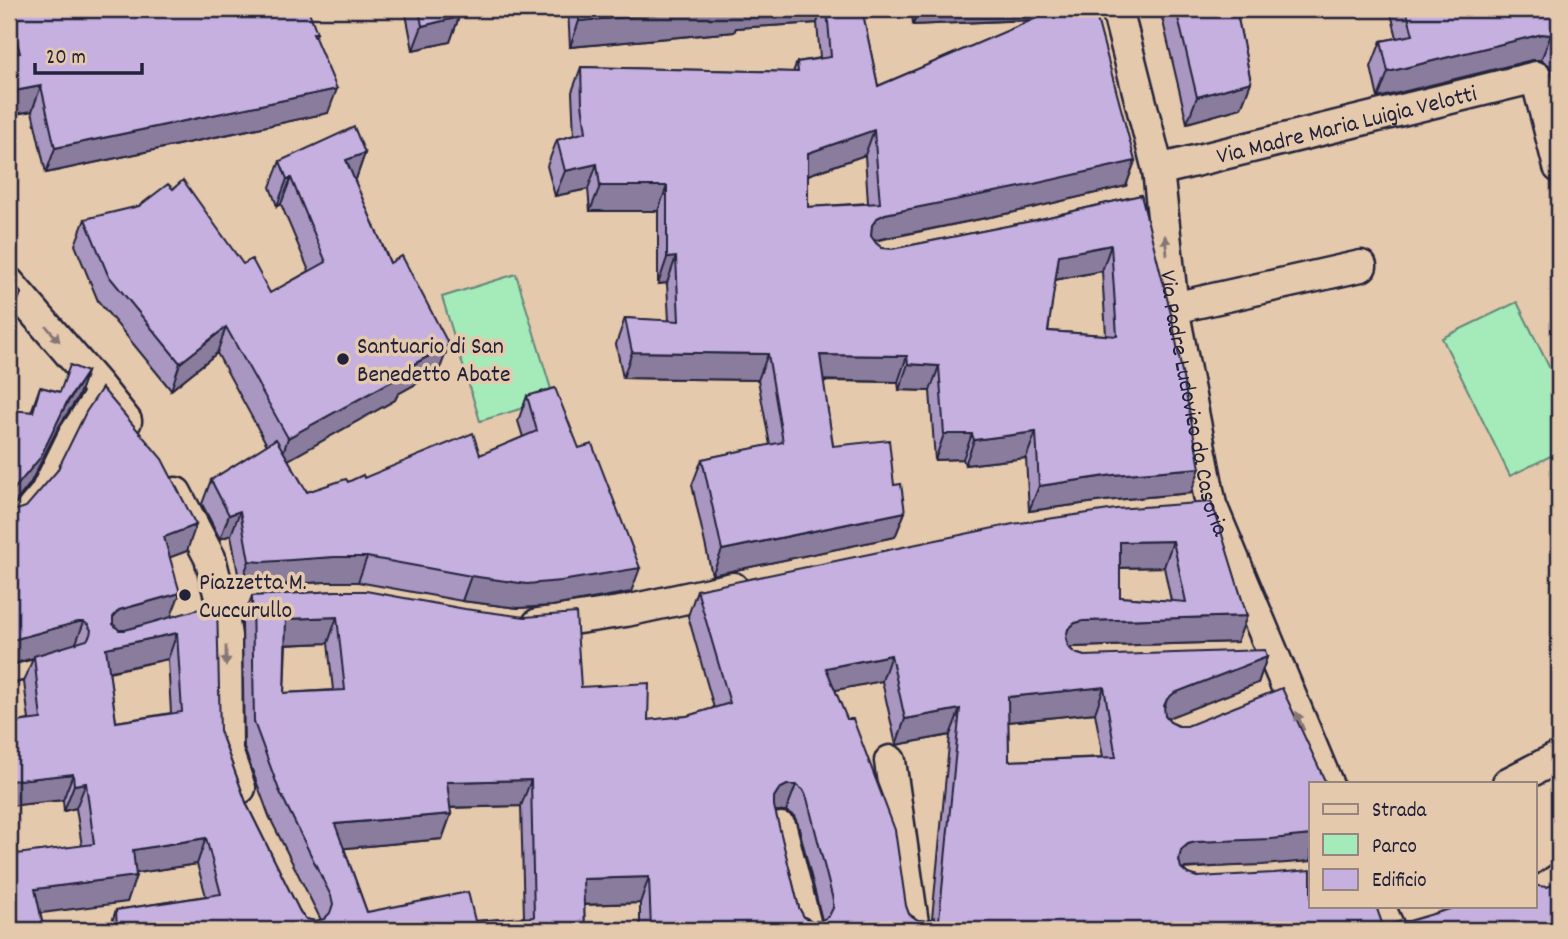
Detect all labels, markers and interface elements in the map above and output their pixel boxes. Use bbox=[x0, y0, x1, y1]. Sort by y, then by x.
scale bar bbox=[35, 32, 142, 76]
text: 20 m bbox=[46, 44, 86, 74]
street label: Via Madre Maria Luigia Velotti bbox=[1214, 78, 1481, 175]
one-way arrow bbox=[1160, 234, 1171, 256]
street label: Via Padre Ludovico da Casoria bbox=[1149, 269, 1236, 542]
one-way arrow bbox=[45, 326, 60, 343]
place label: Santuario di San Benedetto Abate bbox=[357, 331, 510, 393]
marker: Santuario di San Benedetto Abate bbox=[335, 351, 351, 367]
place label: Piazzetta M. Cuccurullo bbox=[199, 567, 307, 629]
marker: Piazzetta M. Cuccurullo bbox=[177, 587, 193, 603]
one-way arrow bbox=[220, 646, 232, 668]
one-way arrow bbox=[1294, 710, 1305, 731]
legend bbox=[1309, 782, 1536, 908]
text: Strada bbox=[1372, 797, 1427, 827]
text: Parco bbox=[1372, 833, 1417, 863]
text: Edificio bbox=[1372, 867, 1427, 897]

